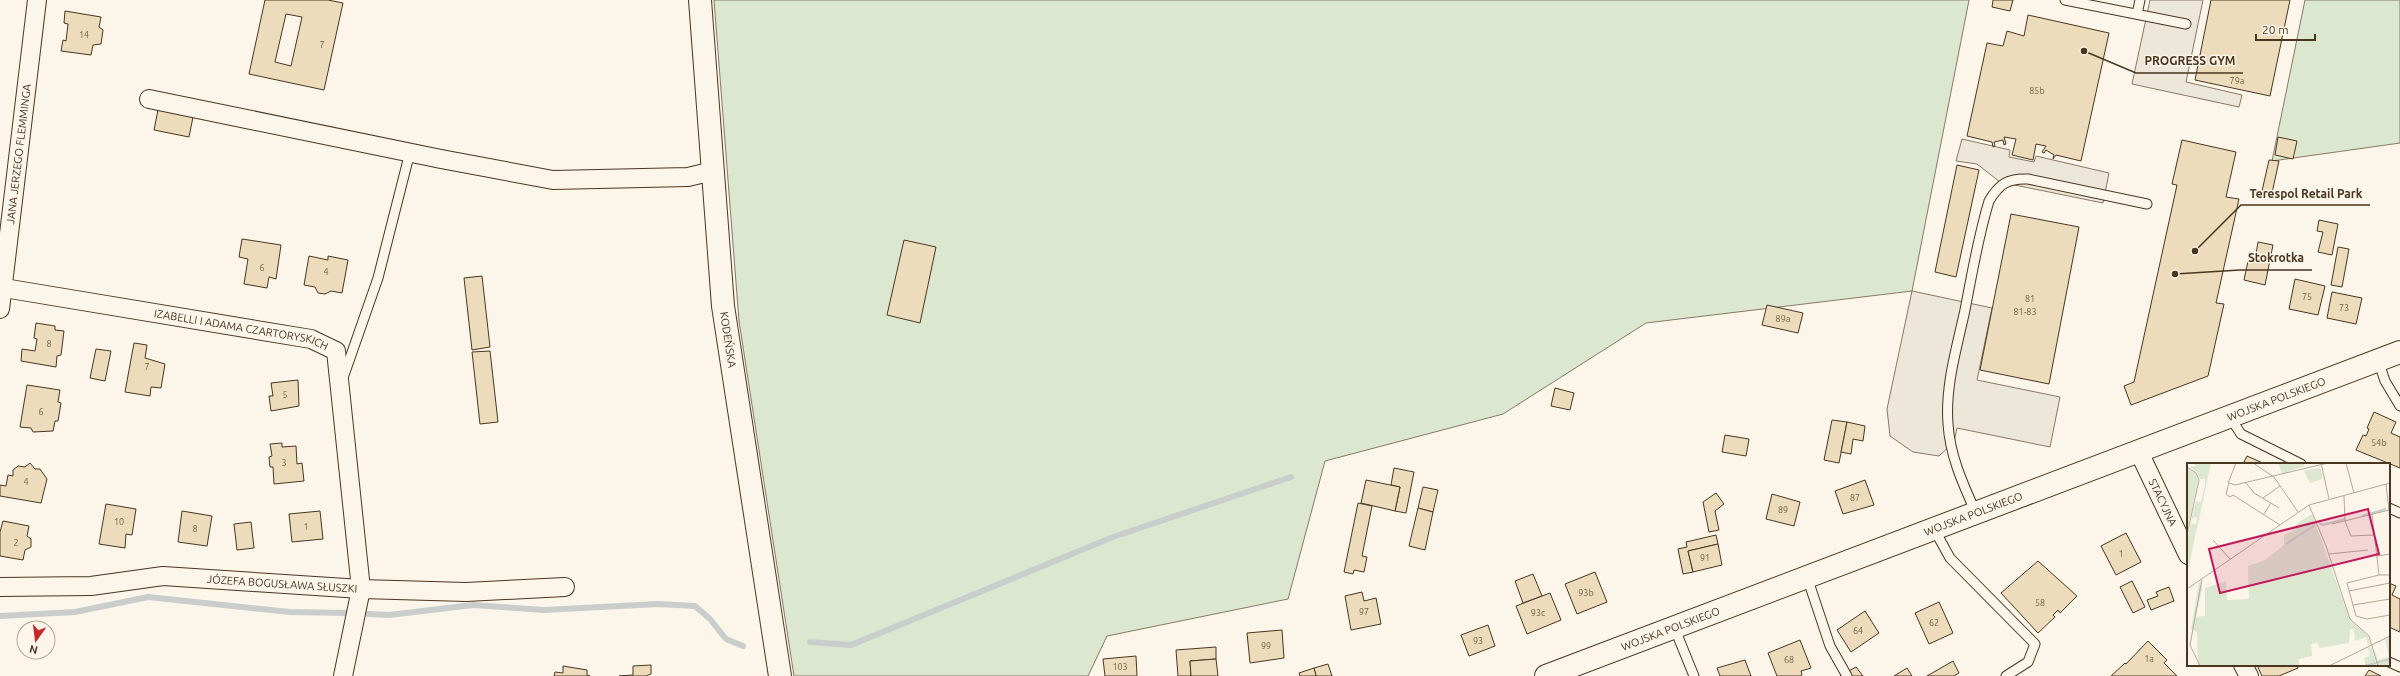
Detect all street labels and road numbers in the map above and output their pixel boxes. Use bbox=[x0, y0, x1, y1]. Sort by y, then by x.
street label: JANA JERZEGO FLEMMINGA bbox=[4, 82, 33, 225]
street label: IZABELLI I ADAMA CZARTORYSKICH bbox=[153, 307, 330, 352]
street label: KODEŃSKA bbox=[718, 311, 739, 370]
street label: WOJSKA POLSKIEGO bbox=[2225, 375, 2327, 423]
street label: STACYJNA bbox=[2147, 477, 2180, 529]
street label: WOJSKA POLSKIEGO bbox=[1922, 490, 2024, 538]
street label: JÓZEFA BOGUSŁAWA SŁUSZKI bbox=[206, 572, 358, 595]
street label: WOJSKA POLSKIEGO bbox=[1619, 605, 1721, 653]

